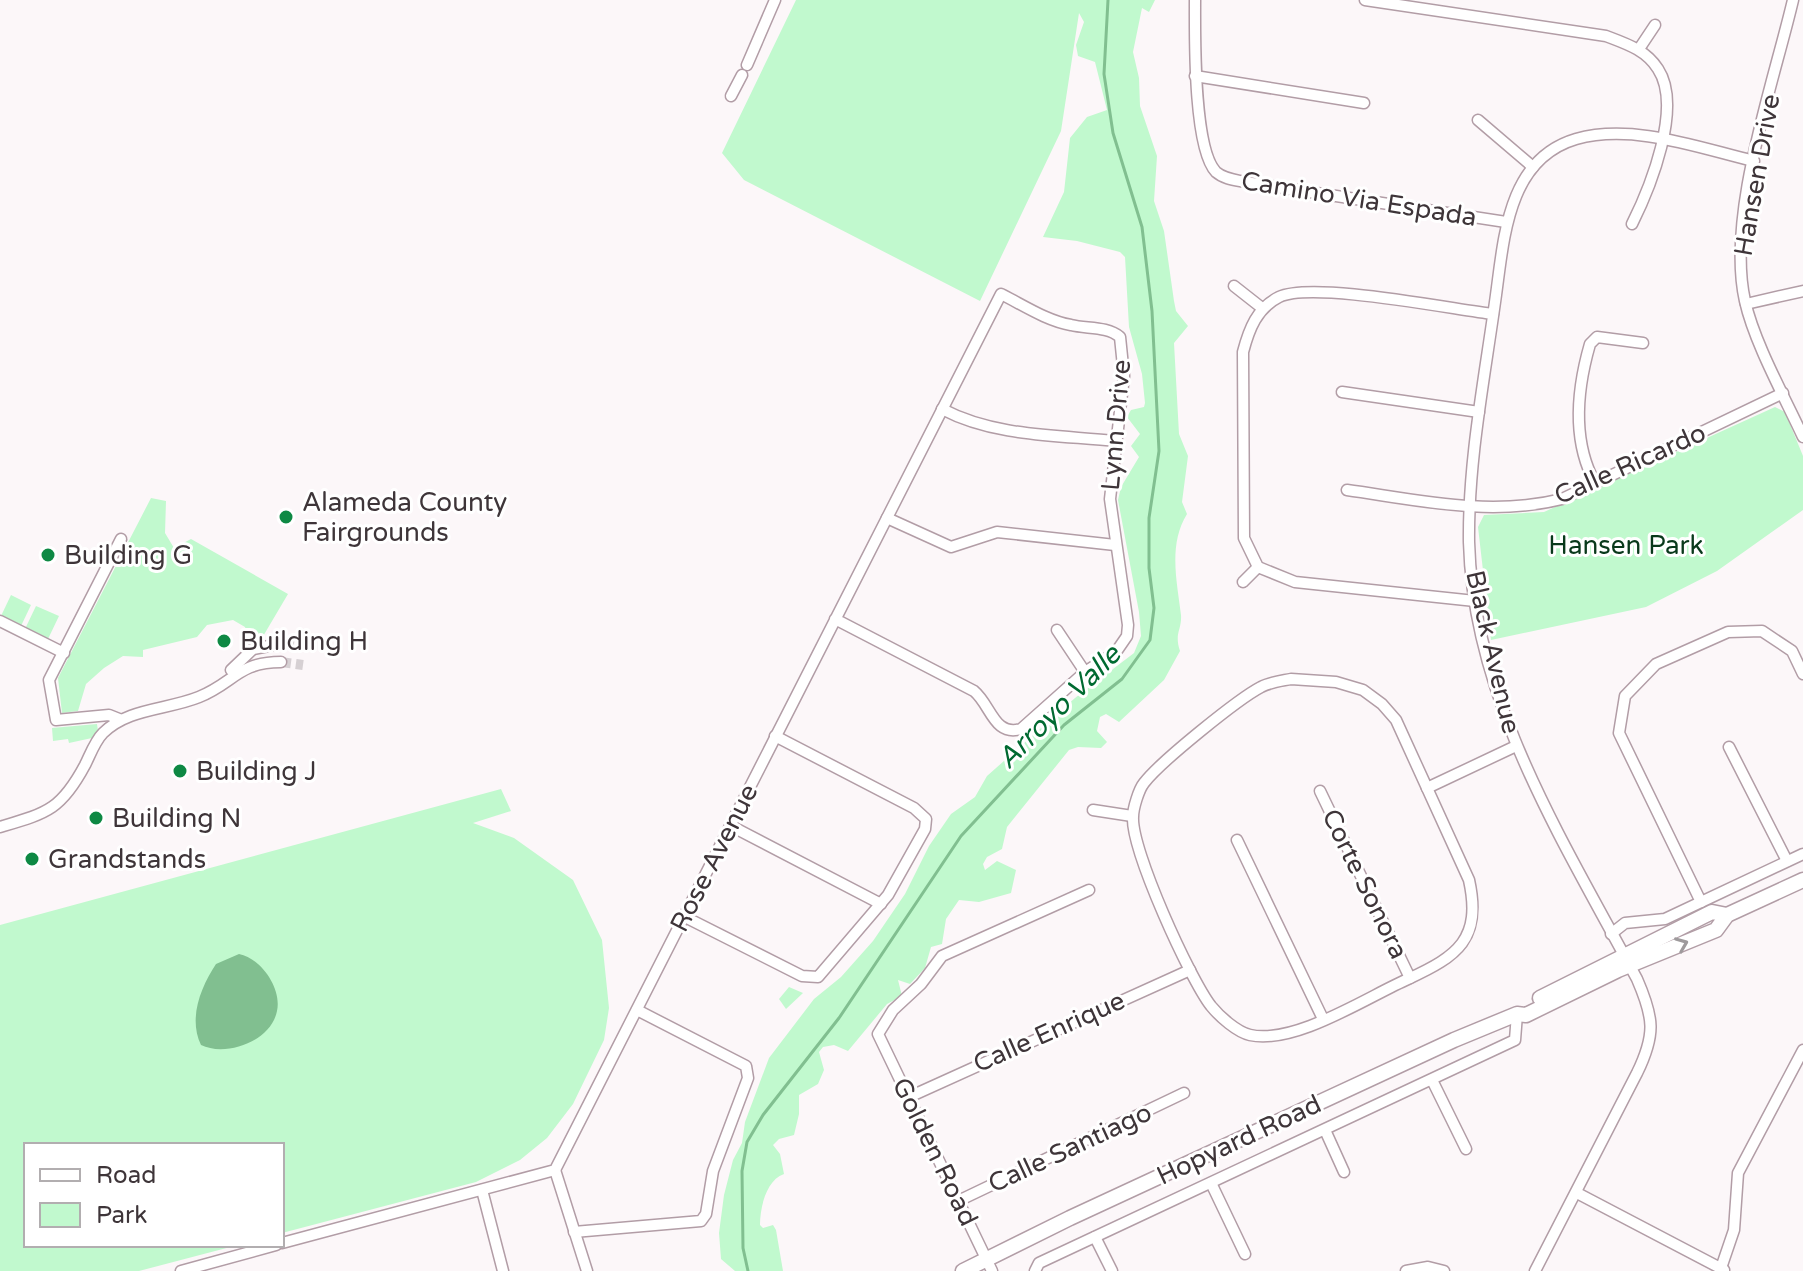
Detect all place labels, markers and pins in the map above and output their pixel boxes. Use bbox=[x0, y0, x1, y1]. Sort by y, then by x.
place label: Alameda County Fairgrounds bbox=[302, 487, 507, 548]
marker: Alameda County Fairgrounds bbox=[277, 508, 295, 526]
place label: Building G bbox=[64, 540, 192, 571]
marker: Building G bbox=[39, 546, 57, 564]
place label: Building H bbox=[240, 626, 368, 657]
marker: Building H bbox=[215, 632, 233, 650]
place label: Building J bbox=[196, 756, 317, 787]
marker: Building J bbox=[171, 762, 189, 780]
place label: Building N bbox=[112, 803, 241, 834]
marker: Building N bbox=[87, 809, 105, 827]
place label: Grandstands bbox=[48, 844, 206, 875]
marker: Grandstands bbox=[23, 850, 41, 868]

